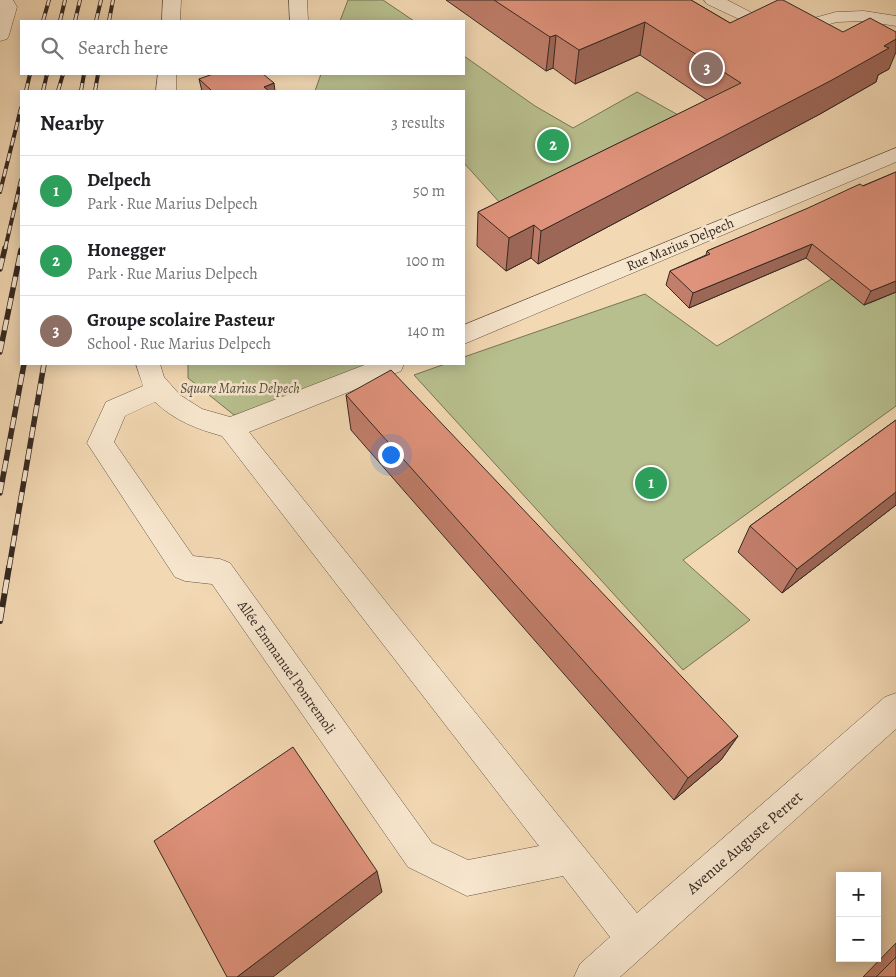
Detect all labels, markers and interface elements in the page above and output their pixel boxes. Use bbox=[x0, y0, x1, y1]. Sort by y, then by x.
search box bbox=[20, 20, 465, 75]
icon: search bbox=[38, 34, 66, 62]
text: Search here bbox=[78, 35, 168, 61]
pin: 3 bbox=[691, 49, 723, 87]
text: Nearby bbox=[40, 109, 103, 137]
text: 3 results bbox=[391, 112, 445, 134]
pin: 2 bbox=[537, 126, 569, 164]
text: Delpech bbox=[87, 167, 151, 193]
text: 1 bbox=[53, 180, 59, 202]
text: 50 m bbox=[413, 180, 445, 202]
text: Park · Rue Marius Delpech bbox=[87, 193, 258, 215]
street label: Rue Marius Delpech bbox=[624, 213, 737, 276]
text: Honegger bbox=[87, 237, 166, 263]
text: 2 bbox=[52, 250, 60, 272]
text: 100 m bbox=[406, 250, 445, 272]
text: Park · Rue Marius Delpech bbox=[87, 263, 258, 285]
text: Groupe scolaire Pasteur bbox=[87, 307, 275, 333]
text: 3 bbox=[53, 320, 59, 342]
text: 140 m bbox=[407, 320, 445, 342]
text: School · Rue Marius Delpech bbox=[87, 333, 271, 355]
park label: Square Marius Delpech bbox=[180, 379, 300, 398]
your location bbox=[378, 442, 404, 468]
pin: 1 bbox=[635, 464, 667, 502]
street label: Allée Emmanuel Pontremoli bbox=[233, 596, 340, 738]
street label: Avenue Auguste Perret bbox=[681, 786, 807, 900]
map controls bbox=[836, 872, 881, 962]
button: + bbox=[836, 872, 881, 917]
button: − bbox=[836, 917, 881, 962]

